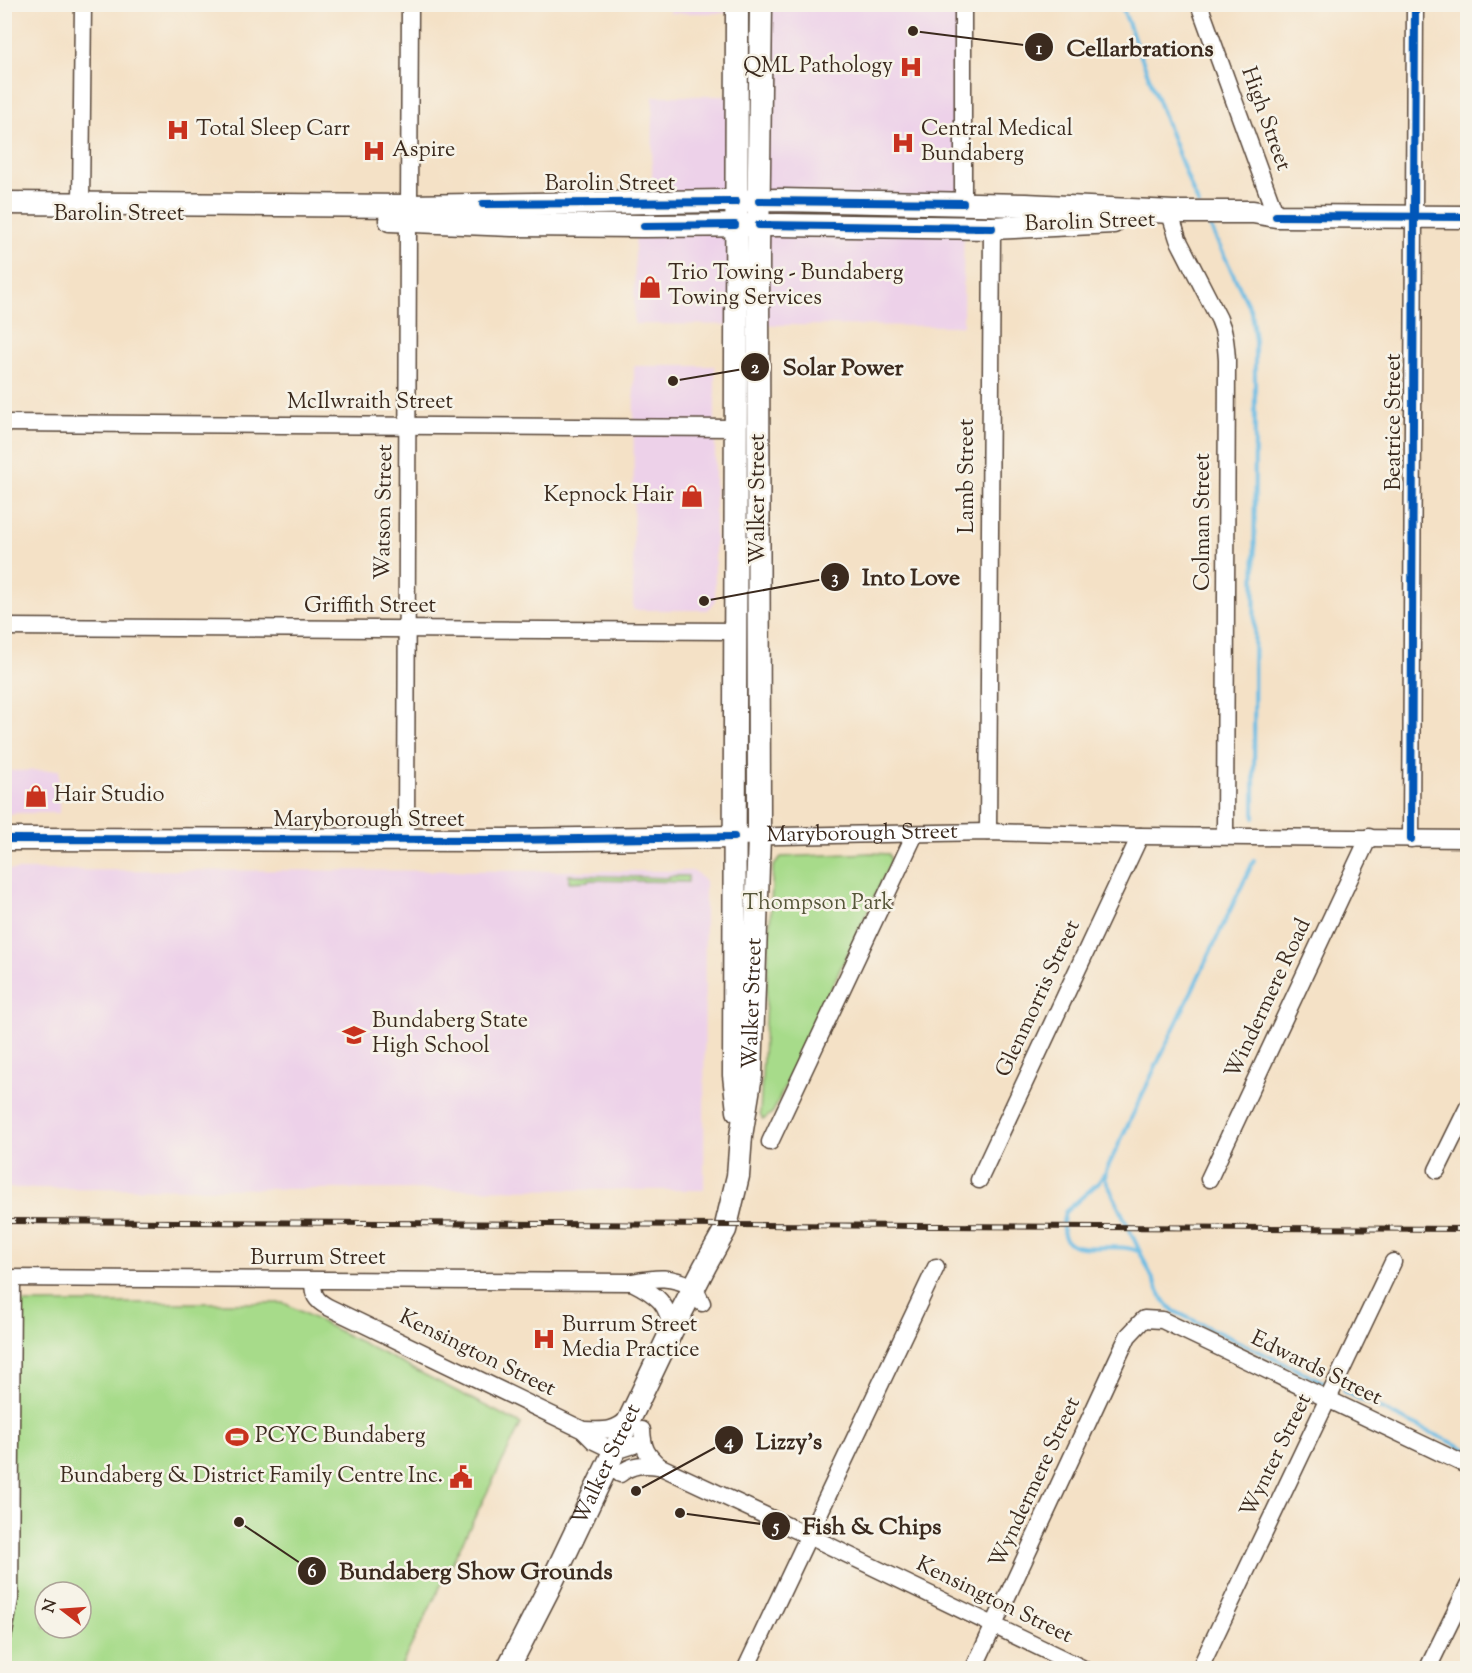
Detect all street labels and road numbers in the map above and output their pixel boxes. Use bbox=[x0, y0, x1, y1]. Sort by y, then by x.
street label: High Street bbox=[1231, 62, 1299, 176]
street label: Barolin Street bbox=[545, 169, 676, 201]
street label: Barolin Street bbox=[54, 199, 185, 231]
street label: Barolin Street bbox=[1024, 205, 1156, 241]
street label: Beatrice Street bbox=[1379, 353, 1411, 491]
street label: McIlwraith Street bbox=[287, 387, 453, 419]
street label: Lamb Street bbox=[952, 418, 984, 533]
street label: Walker Street bbox=[743, 433, 775, 565]
street label: Watson Street bbox=[368, 443, 402, 580]
street label: Colman Street bbox=[1188, 453, 1220, 591]
street label: Griffith Street bbox=[304, 591, 437, 623]
street label: Maryborough Street bbox=[273, 805, 465, 837]
street label: Maryborough Street bbox=[766, 817, 958, 852]
street label: Windermere Road bbox=[1218, 913, 1320, 1085]
street label: Glenmorris Street bbox=[989, 915, 1090, 1083]
street label: Walker Street bbox=[735, 937, 772, 1070]
street label: Burrum Street bbox=[250, 1243, 386, 1275]
street label: Kensington Street bbox=[393, 1302, 561, 1406]
street label: Edwards Street bbox=[1245, 1323, 1388, 1415]
street label: Wynter Street bbox=[1233, 1388, 1321, 1523]
street label: Wyndermere Street bbox=[982, 1392, 1090, 1574]
street label: Walker Street bbox=[565, 1399, 650, 1531]
street label: Kensington Street bbox=[910, 1549, 1078, 1653]

